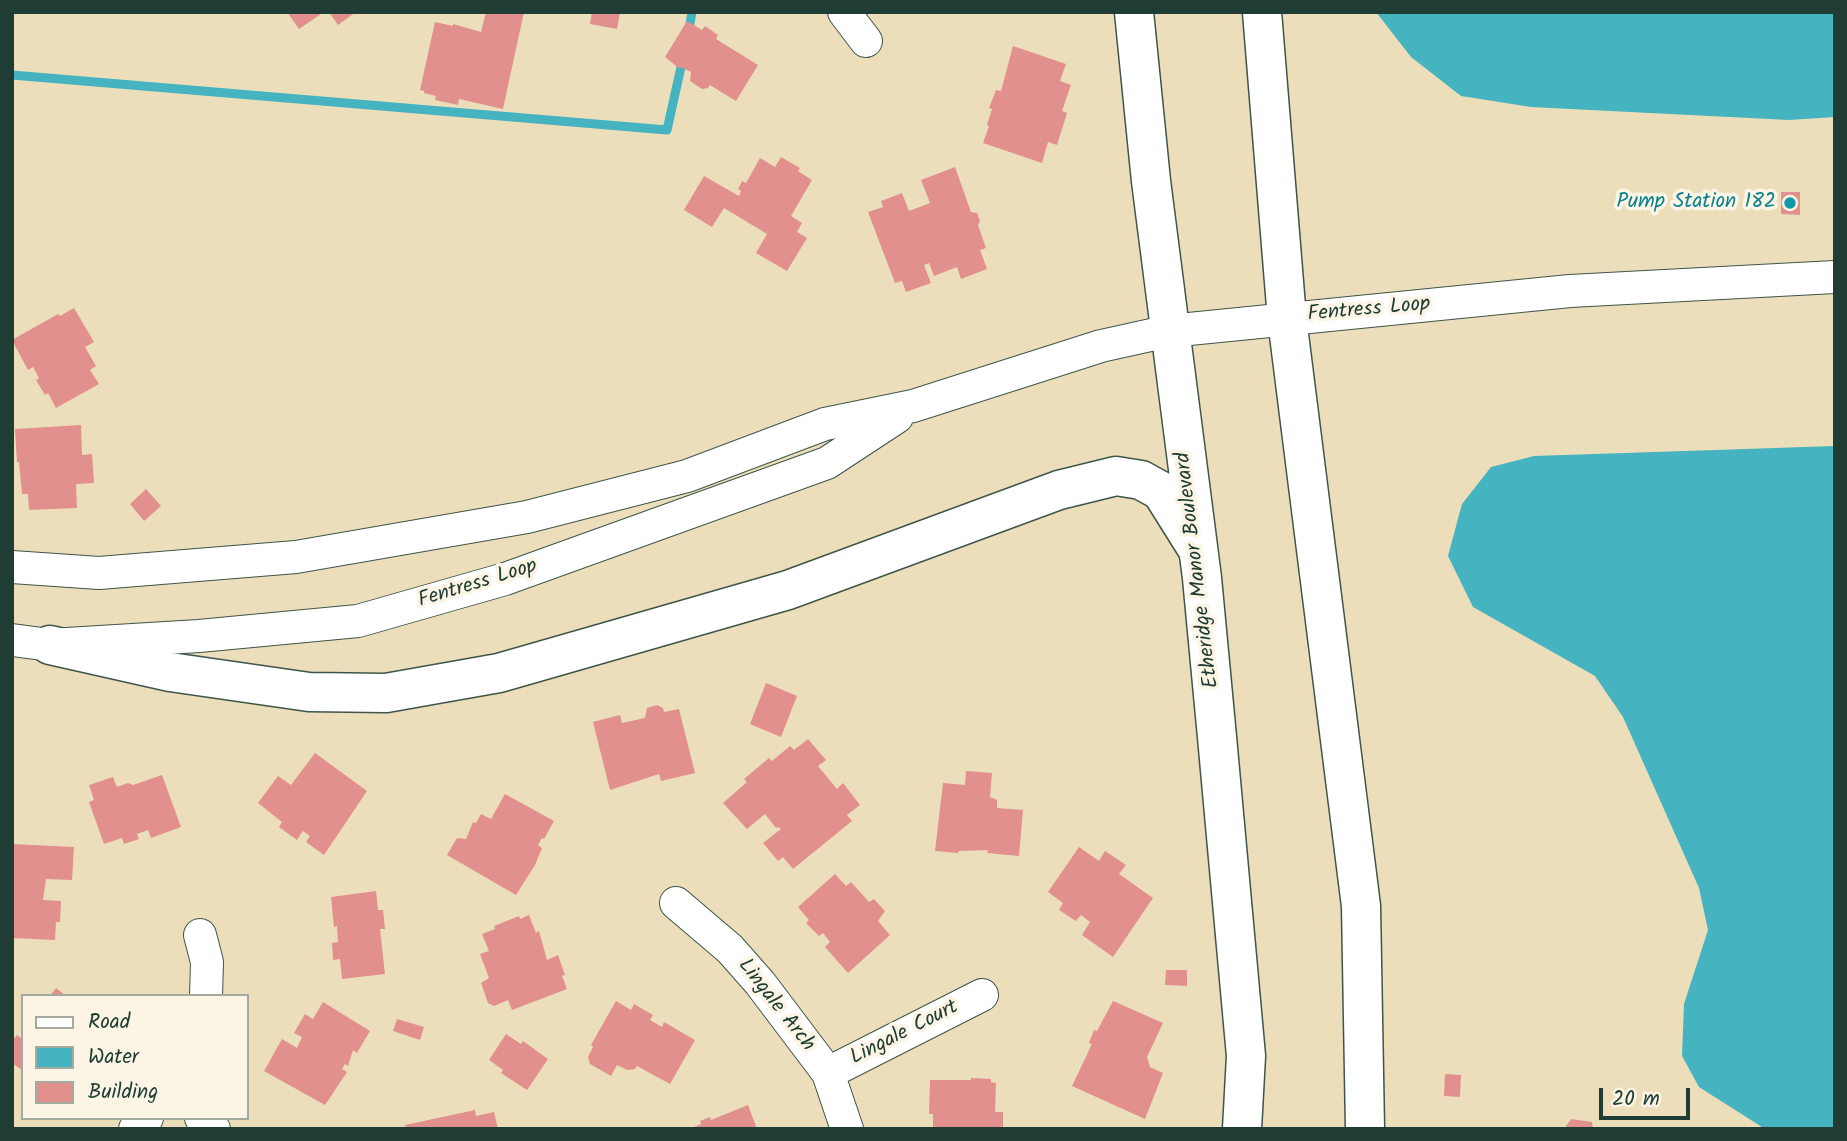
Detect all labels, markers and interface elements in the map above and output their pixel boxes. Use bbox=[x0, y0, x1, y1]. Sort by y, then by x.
place label: Pump Station 182 bbox=[1617, 190, 1776, 216]
marker: Pump Station 182 bbox=[1782, 195, 1798, 211]
street label: Fentress Loop bbox=[1307, 293, 1431, 329]
street label: Etheridge Manor Boulevard bbox=[1172, 451, 1226, 689]
street label: Fentress Loop bbox=[416, 555, 540, 615]
street label: Lingale Arch bbox=[731, 955, 819, 1057]
legend bbox=[21, 994, 248, 1120]
street label: Lingale Court bbox=[847, 996, 963, 1072]
text: Road bbox=[88, 1006, 130, 1039]
text: Water bbox=[88, 1041, 139, 1074]
scale bar bbox=[1602, 1074, 1693, 1118]
text: Building bbox=[88, 1076, 158, 1109]
text: 20 m bbox=[1612, 1083, 1660, 1116]

